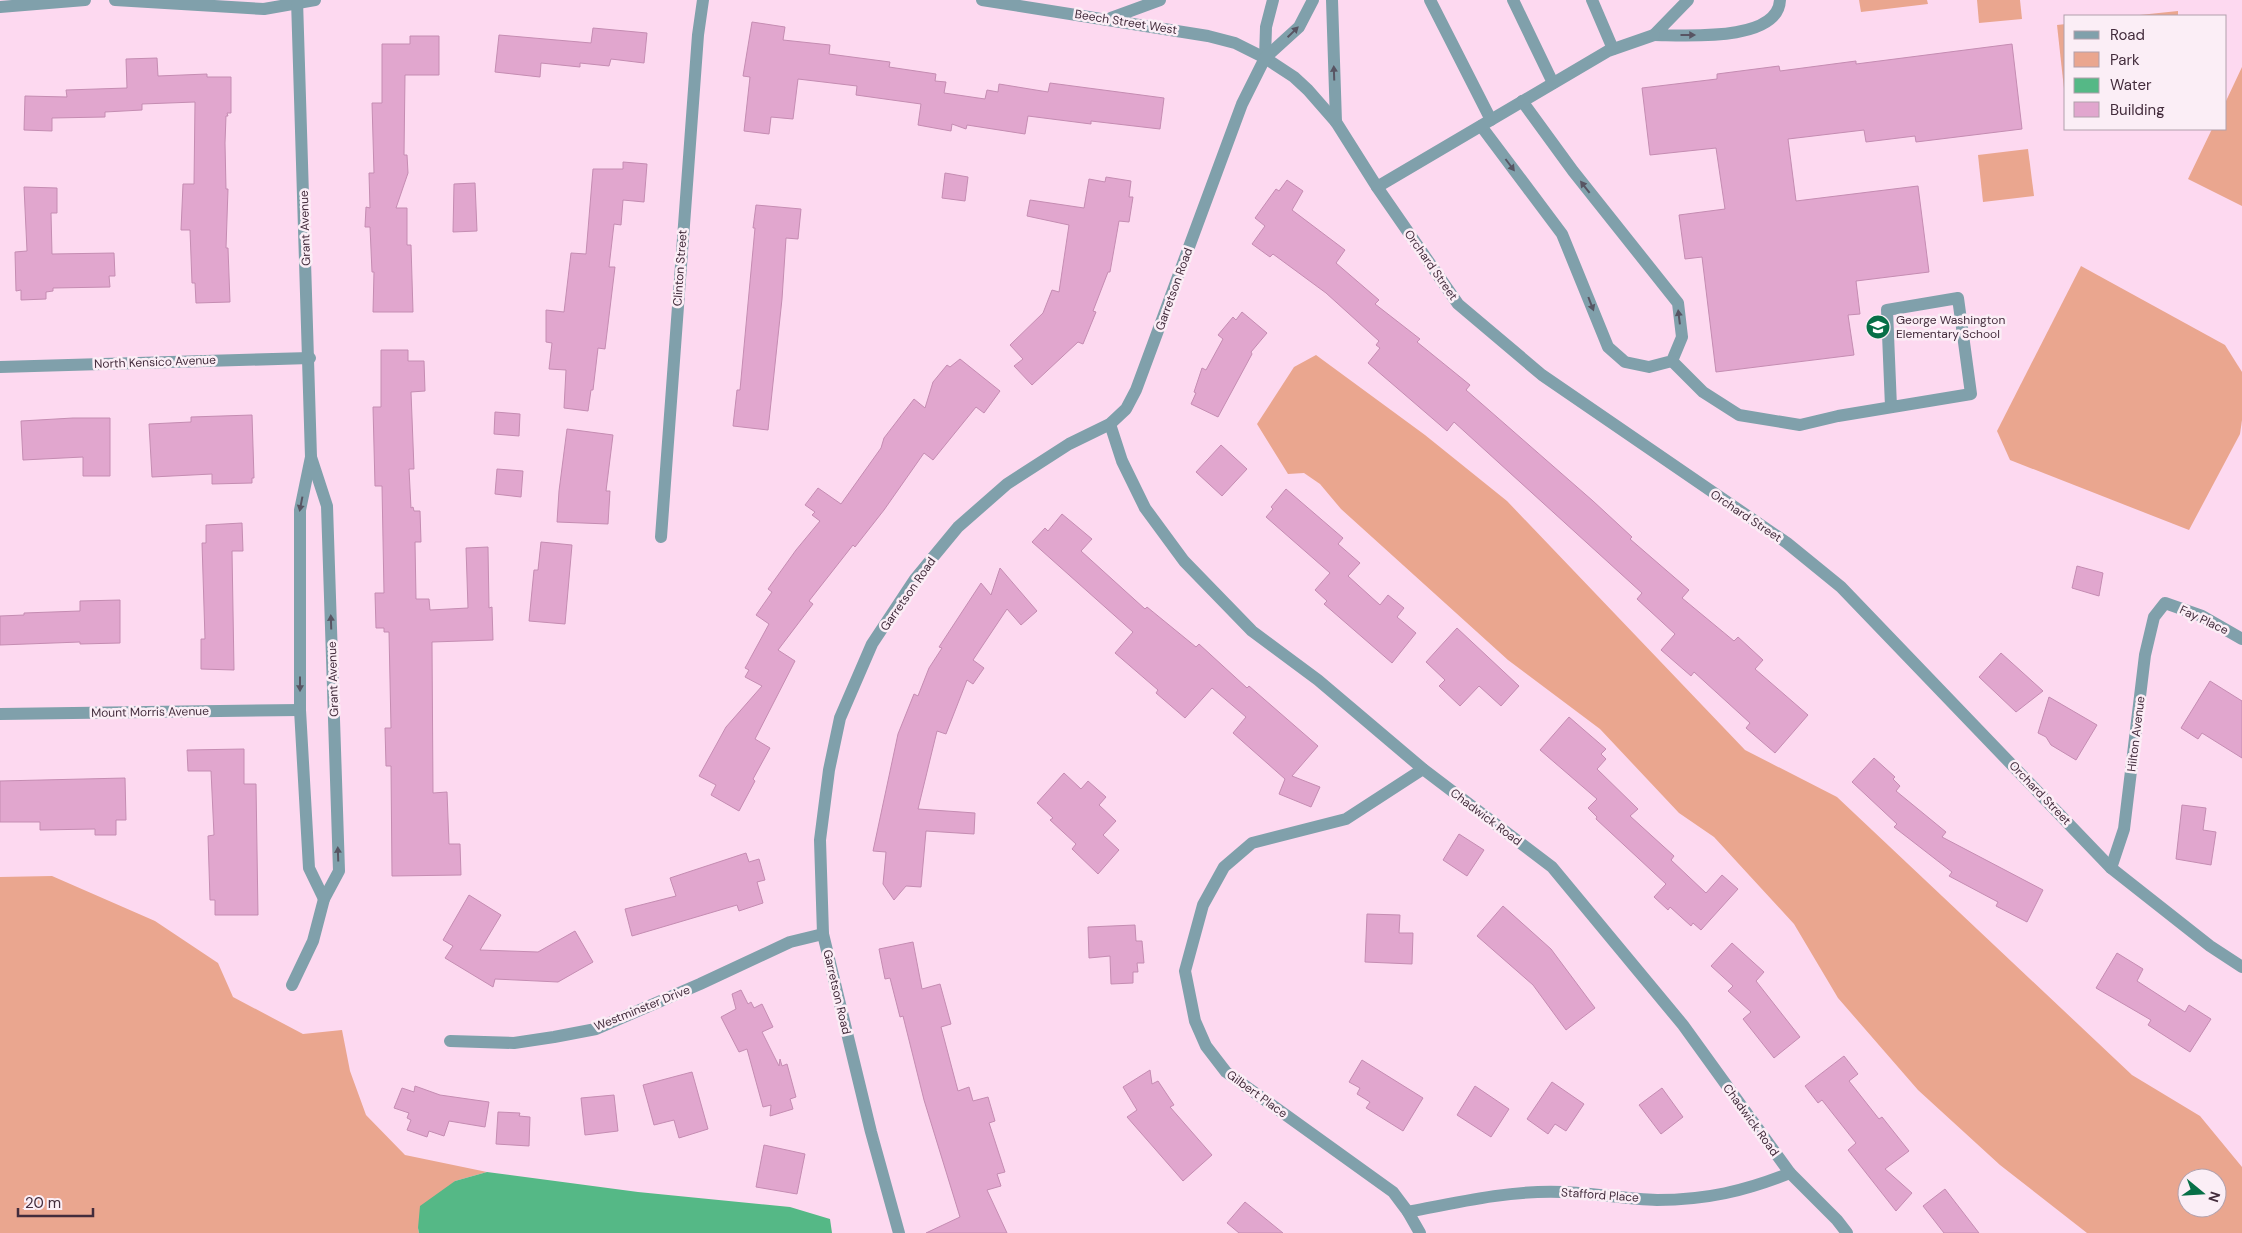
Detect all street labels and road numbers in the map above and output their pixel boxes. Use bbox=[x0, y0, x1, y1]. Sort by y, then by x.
street label: Beech Street West bbox=[1074, 6, 1179, 38]
street label: Grant Avenue bbox=[296, 190, 314, 266]
street label: Orchard Street bbox=[1401, 227, 1461, 304]
street label: Clinton Street bbox=[669, 229, 691, 307]
street label: Garretson Road bbox=[1152, 246, 1196, 332]
street label: North Kensico Avenue bbox=[94, 352, 216, 372]
street label: Orchard Street bbox=[1707, 486, 1785, 546]
street label: Garretson Road bbox=[877, 554, 939, 634]
street label: Fay Place bbox=[2177, 602, 2231, 638]
street label: Grant Avenue bbox=[324, 641, 342, 717]
street label: Hilton Avenue bbox=[2123, 695, 2149, 773]
street label: Mount Morris Avenue bbox=[91, 703, 209, 721]
street label: Orchard Street bbox=[2006, 758, 2075, 829]
street label: Chadwick Road bbox=[1447, 785, 1525, 849]
street label: Garretson Road bbox=[819, 948, 855, 1036]
street label: Westminster Drive bbox=[592, 981, 692, 1035]
street label: Gilbert Place bbox=[1224, 1067, 1291, 1121]
street label: Chadwick Road bbox=[1719, 1081, 1783, 1159]
street label: Stafford Place bbox=[1561, 1184, 1640, 1206]

